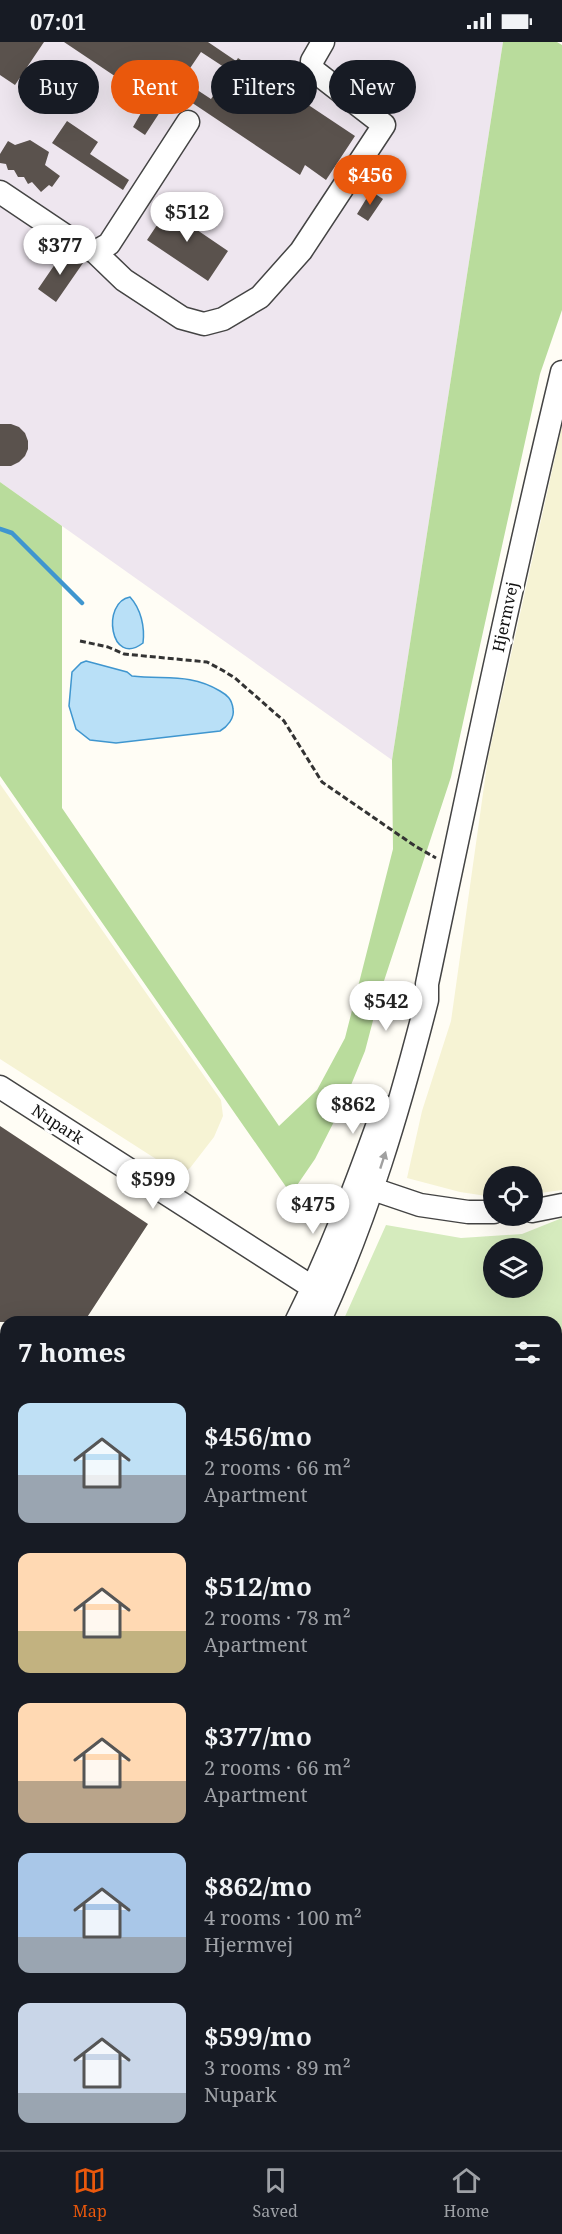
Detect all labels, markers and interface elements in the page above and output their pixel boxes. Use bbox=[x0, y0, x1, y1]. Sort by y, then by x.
text: 07:01 bbox=[30, 6, 86, 36]
chip: Buy bbox=[18, 60, 99, 114]
chip: Rent bbox=[111, 60, 199, 114]
chip: Filters bbox=[211, 60, 317, 114]
chip: New bbox=[329, 60, 416, 114]
pin: $456 bbox=[334, 155, 406, 206]
text: $456 bbox=[347, 161, 393, 188]
pin: $512 bbox=[151, 192, 223, 243]
text: $512 bbox=[164, 198, 210, 225]
pin: $377 bbox=[24, 225, 96, 276]
text: $377 bbox=[37, 231, 83, 258]
street label: Hjermvej bbox=[487, 580, 523, 654]
pin: $542 bbox=[350, 981, 422, 1032]
text: $542 bbox=[363, 987, 409, 1014]
pin: $862 bbox=[317, 1084, 389, 1135]
text: $862 bbox=[330, 1090, 376, 1117]
street label: Nupark bbox=[28, 1099, 89, 1149]
one-way arrow bbox=[378, 1151, 388, 1169]
pin: $599 bbox=[117, 1159, 189, 1210]
text: $599 bbox=[130, 1165, 176, 1192]
map controls bbox=[483, 1166, 543, 1298]
button: locate bbox=[483, 1166, 543, 1226]
pin: $475 bbox=[277, 1184, 349, 1235]
text: $475 bbox=[290, 1190, 336, 1217]
button: layers bbox=[483, 1238, 543, 1298]
text: 7 homes bbox=[18, 1334, 126, 1370]
icon: filters bbox=[511, 1336, 544, 1369]
text: $456/mo bbox=[204, 1418, 312, 1454]
icon: home bbox=[66, 1427, 138, 1499]
text: 2 rooms · 66 m² bbox=[204, 1454, 351, 1481]
text: Apartment bbox=[204, 1481, 308, 1508]
text: $512/mo bbox=[204, 1568, 312, 1604]
icon: home bbox=[66, 1577, 138, 1649]
text: 2 rooms · 78 m² bbox=[204, 1604, 351, 1631]
text: Apartment bbox=[204, 1631, 308, 1658]
text: $377/mo bbox=[204, 1718, 312, 1754]
icon: home bbox=[66, 1727, 138, 1799]
text: 2 rooms · 66 m² bbox=[204, 1754, 351, 1781]
text: Apartment bbox=[204, 1781, 308, 1808]
text: $862/mo bbox=[204, 1868, 312, 1904]
icon: home bbox=[66, 1877, 138, 1949]
text: 4 rooms · 100 m² bbox=[204, 1904, 362, 1931]
text: Hjermvej bbox=[204, 1931, 293, 1958]
text: $599/mo bbox=[204, 2018, 312, 2054]
icon: home bbox=[66, 2027, 138, 2099]
text: 3 rooms · 89 m² bbox=[204, 2054, 351, 2081]
text: Nupark bbox=[204, 2081, 277, 2108]
tab: Map bbox=[73, 2164, 107, 2222]
tab: Saved bbox=[252, 2164, 298, 2222]
tab: Home bbox=[444, 2164, 489, 2222]

